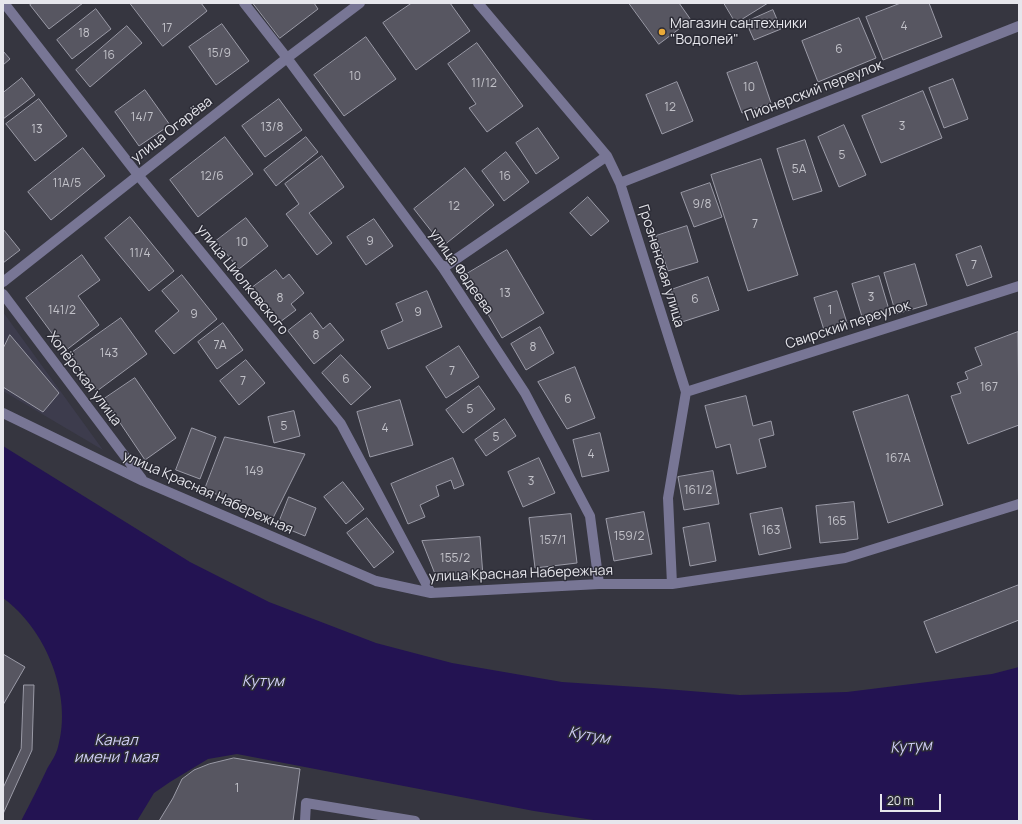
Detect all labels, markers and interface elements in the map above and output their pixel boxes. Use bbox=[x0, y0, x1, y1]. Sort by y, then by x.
place label: Магазин сантехники "Водолей" bbox=[670, 16, 807, 48]
house number: 4 bbox=[900, 20, 908, 34]
house number: 17 bbox=[162, 22, 172, 36]
house number: 18 bbox=[78, 27, 90, 41]
marker: Магазин сантехники "Водолей" bbox=[657, 27, 667, 37]
house number: 6 bbox=[835, 43, 843, 57]
house number: 15/9 bbox=[207, 47, 231, 61]
house number: 16 bbox=[103, 49, 115, 63]
street label: Пионерский переулок bbox=[742, 57, 886, 125]
house number: 10 bbox=[349, 70, 361, 84]
house number: 11/12 bbox=[471, 77, 497, 91]
house number: 10 bbox=[743, 81, 755, 95]
street label: улица Огарёва bbox=[128, 93, 216, 167]
house number: 12 bbox=[664, 101, 676, 115]
house number: 14/7 bbox=[131, 111, 153, 125]
house number: 3 bbox=[899, 120, 905, 134]
house number: 13/8 bbox=[261, 121, 283, 135]
house number: 13 bbox=[31, 123, 43, 137]
house number: 5 bbox=[839, 149, 845, 163]
house number: 5А bbox=[792, 163, 806, 177]
house number: 12/6 bbox=[200, 170, 224, 184]
house number: 16 bbox=[499, 170, 511, 184]
house number: 11А/5 bbox=[53, 177, 81, 191]
house number: 9/8 bbox=[692, 198, 712, 212]
house number: 12 bbox=[448, 200, 460, 214]
street label: Грозненская улица bbox=[634, 203, 688, 329]
house number: 7 bbox=[752, 218, 758, 232]
street label: улица Циолковского bbox=[192, 222, 292, 338]
street label: улица Фадеева bbox=[425, 226, 497, 318]
house number: 9 bbox=[366, 235, 374, 249]
house number: 10 bbox=[236, 236, 248, 250]
house number: 11/4 bbox=[129, 247, 151, 261]
house number: 7 bbox=[971, 259, 977, 273]
house number: 13 bbox=[499, 287, 511, 301]
house number: 3 bbox=[868, 291, 874, 305]
house number: 8 bbox=[277, 292, 283, 306]
house number: 6 bbox=[691, 293, 699, 307]
street label: Свирский переулок bbox=[784, 297, 912, 353]
house number: 141/2 bbox=[48, 304, 76, 318]
house number: 1 bbox=[828, 304, 832, 318]
house number: 9 bbox=[414, 306, 422, 320]
house number: 9 bbox=[190, 308, 198, 322]
street label: Хопёрская улица bbox=[43, 329, 125, 429]
house number: 8 bbox=[313, 329, 319, 343]
house number: 7А bbox=[213, 339, 227, 353]
house number: 8 bbox=[530, 341, 536, 355]
house number: 143 bbox=[100, 347, 118, 361]
house number: 7 bbox=[449, 365, 455, 379]
house number: 6 bbox=[342, 373, 350, 387]
house number: 7 bbox=[240, 375, 246, 389]
house number: 167 bbox=[980, 381, 998, 395]
house number: 6 bbox=[564, 393, 572, 407]
house number: 5 bbox=[467, 403, 473, 417]
house number: 5 bbox=[281, 420, 287, 434]
house number: 4 bbox=[381, 422, 389, 436]
house number: 5 bbox=[493, 431, 499, 445]
street label: улица Красная Набережная bbox=[120, 448, 296, 538]
house number: 4 bbox=[587, 448, 595, 462]
house number: 167А bbox=[885, 452, 911, 466]
house number: 149 bbox=[244, 465, 264, 479]
house number: 3 bbox=[528, 475, 534, 489]
house number: 161/2 bbox=[684, 484, 712, 498]
house number: 165 bbox=[827, 515, 847, 529]
house number: 163 bbox=[762, 524, 780, 538]
house number: 159/2 bbox=[614, 530, 644, 544]
house number: 157/1 bbox=[540, 534, 566, 548]
house number: 155/2 bbox=[440, 552, 470, 566]
street label: улица Красная Набережная bbox=[429, 562, 613, 586]
water label: Кутум bbox=[242, 673, 284, 691]
water label: Кутум bbox=[567, 723, 611, 749]
water label: Канал имени 1 мая bbox=[74, 732, 158, 767]
water label: Кутум bbox=[889, 737, 933, 757]
house number: 1 bbox=[235, 782, 239, 796]
scale bar bbox=[882, 786, 943, 812]
text: 20 m bbox=[887, 792, 914, 809]

